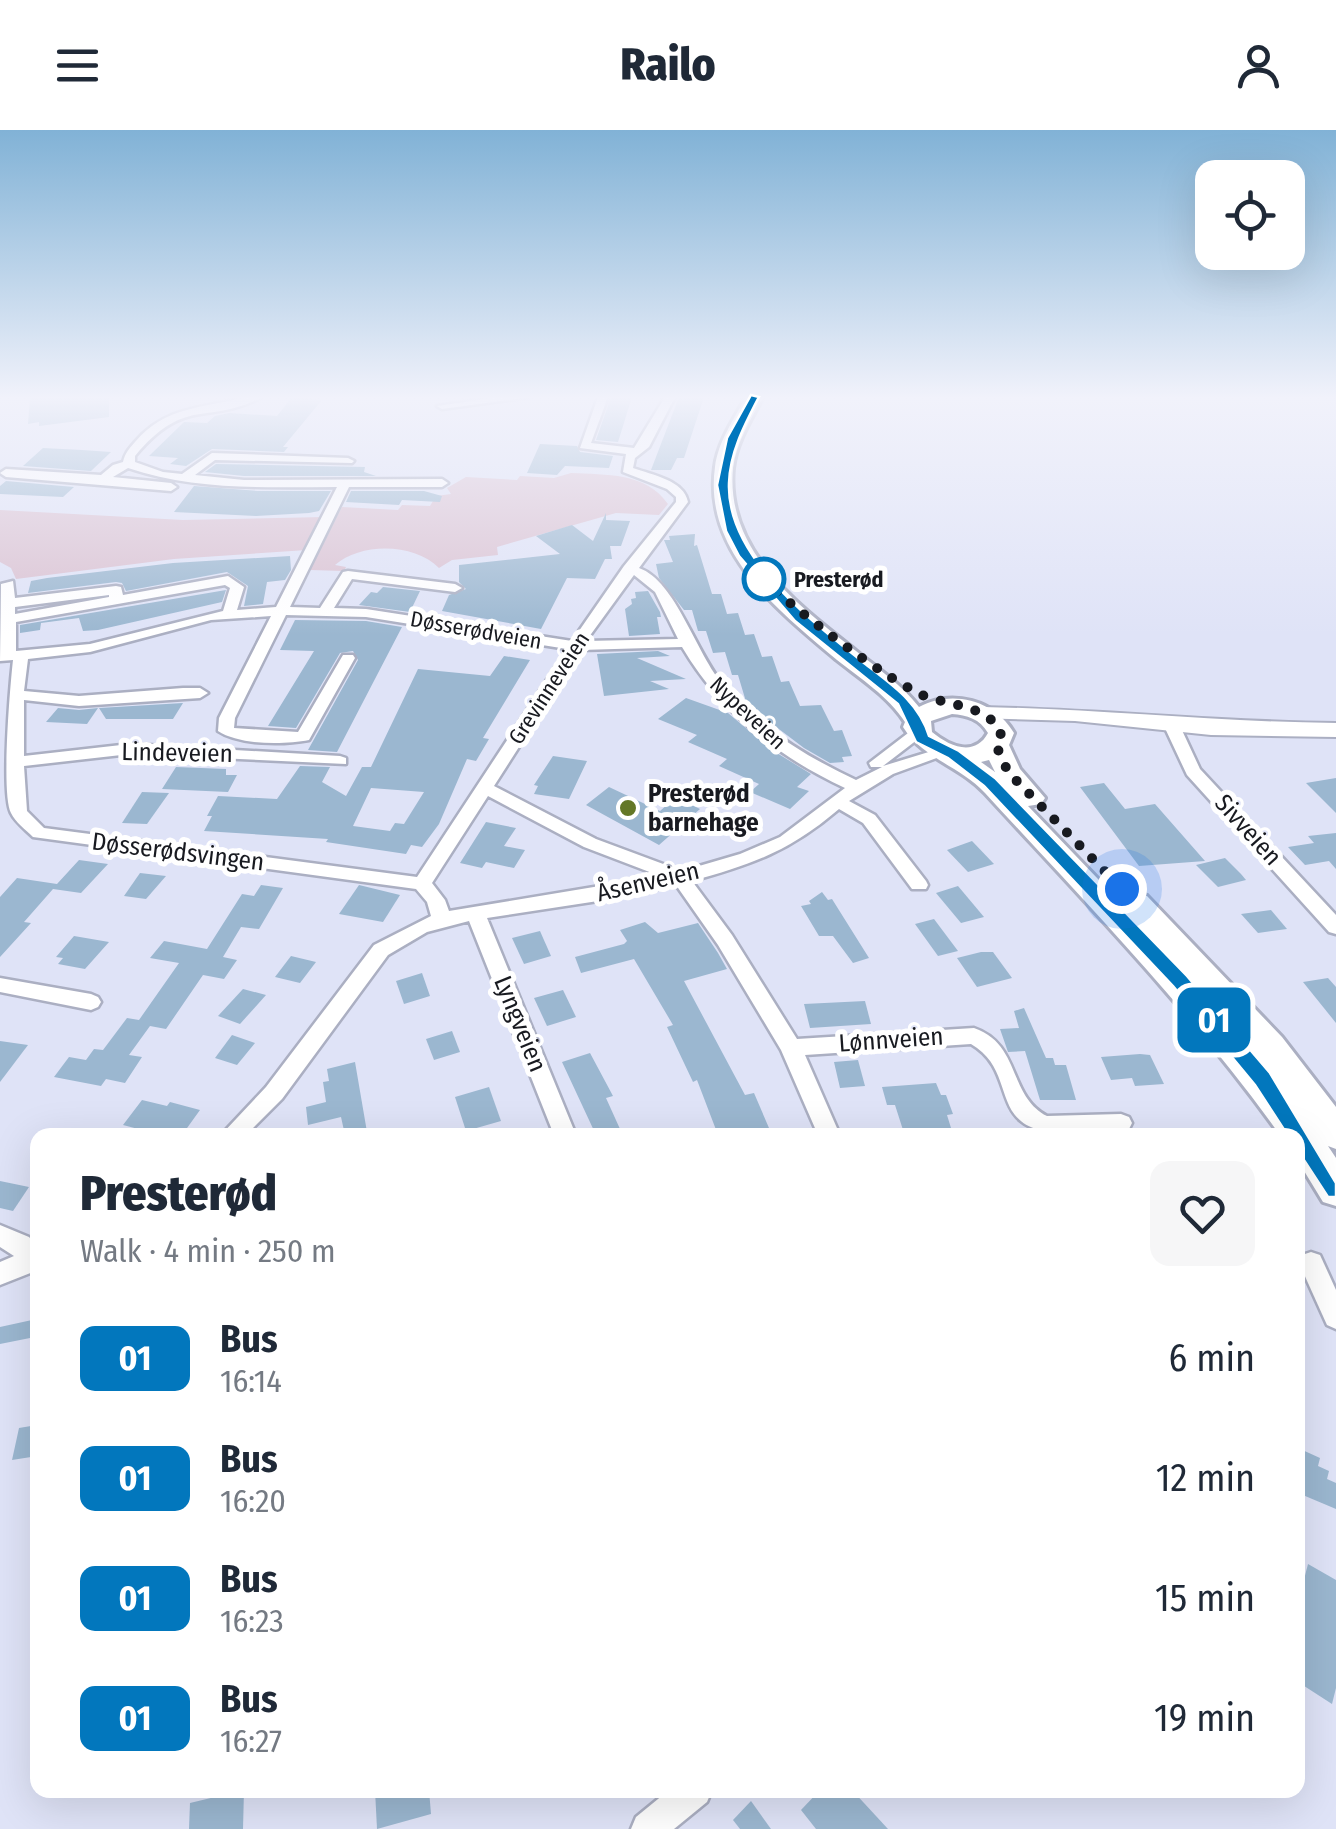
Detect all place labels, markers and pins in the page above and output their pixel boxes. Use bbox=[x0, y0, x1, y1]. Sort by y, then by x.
marker: Presterød bbox=[743, 558, 785, 600]
place label: Presterød bbox=[794, 566, 883, 593]
place label: Presterød barnehage bbox=[648, 779, 759, 838]
marker: Presterød barnehage bbox=[617, 797, 639, 819]

